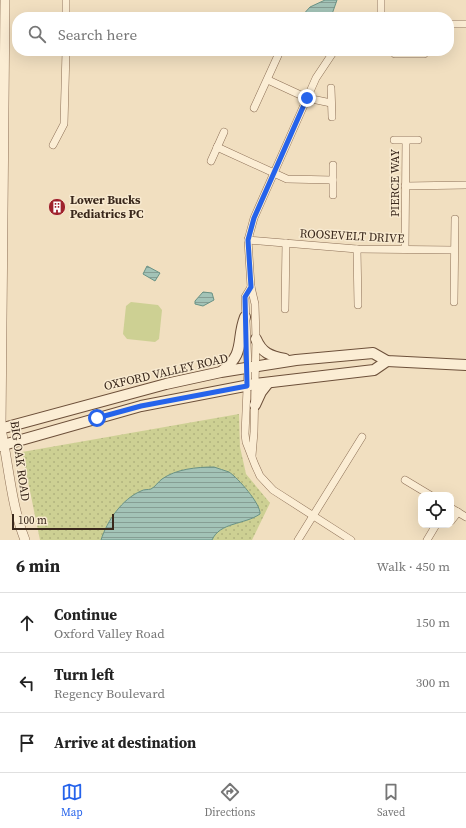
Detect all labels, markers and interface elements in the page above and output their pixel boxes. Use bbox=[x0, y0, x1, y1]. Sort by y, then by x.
search box bbox=[12, 12, 454, 56]
icon: search bbox=[26, 23, 48, 45]
text: Search here bbox=[58, 24, 137, 45]
route end bbox=[298, 89, 316, 107]
street label: PIERCE WAY bbox=[387, 149, 403, 217]
place label: Lower Bucks Pediatrics PC bbox=[70, 192, 144, 222]
building icon: Lower Bucks Pediatrics PC bbox=[47, 197, 67, 217]
street label: ROOSEVELT DRIVE bbox=[299, 225, 405, 247]
street label: OXFORD VALLEY ROAD bbox=[102, 350, 230, 394]
route start bbox=[88, 409, 106, 427]
street label: BIG OAK ROAD bbox=[6, 420, 34, 502]
map controls bbox=[418, 492, 454, 528]
button: locate bbox=[418, 492, 454, 528]
scale bar bbox=[12, 512, 114, 531]
text: 100 m bbox=[18, 513, 47, 528]
text: 6 min bbox=[16, 554, 60, 578]
text: Walk · 450 m bbox=[377, 558, 450, 575]
text: Continue bbox=[54, 604, 117, 625]
icon: ahead bbox=[16, 612, 38, 634]
text: 150 m bbox=[416, 614, 450, 631]
text: Oxford Valley Road bbox=[54, 625, 165, 642]
text: Turn left bbox=[54, 664, 114, 685]
icon: left bbox=[16, 672, 38, 694]
text: 300 m bbox=[416, 674, 450, 691]
text: Regency Boulevard bbox=[54, 685, 165, 702]
icon: arrive bbox=[16, 732, 38, 754]
text: Arrive at destination bbox=[54, 732, 196, 753]
tab: Map bbox=[61, 781, 83, 820]
tab: Directions bbox=[204, 781, 255, 820]
tab: Saved bbox=[377, 781, 405, 820]

